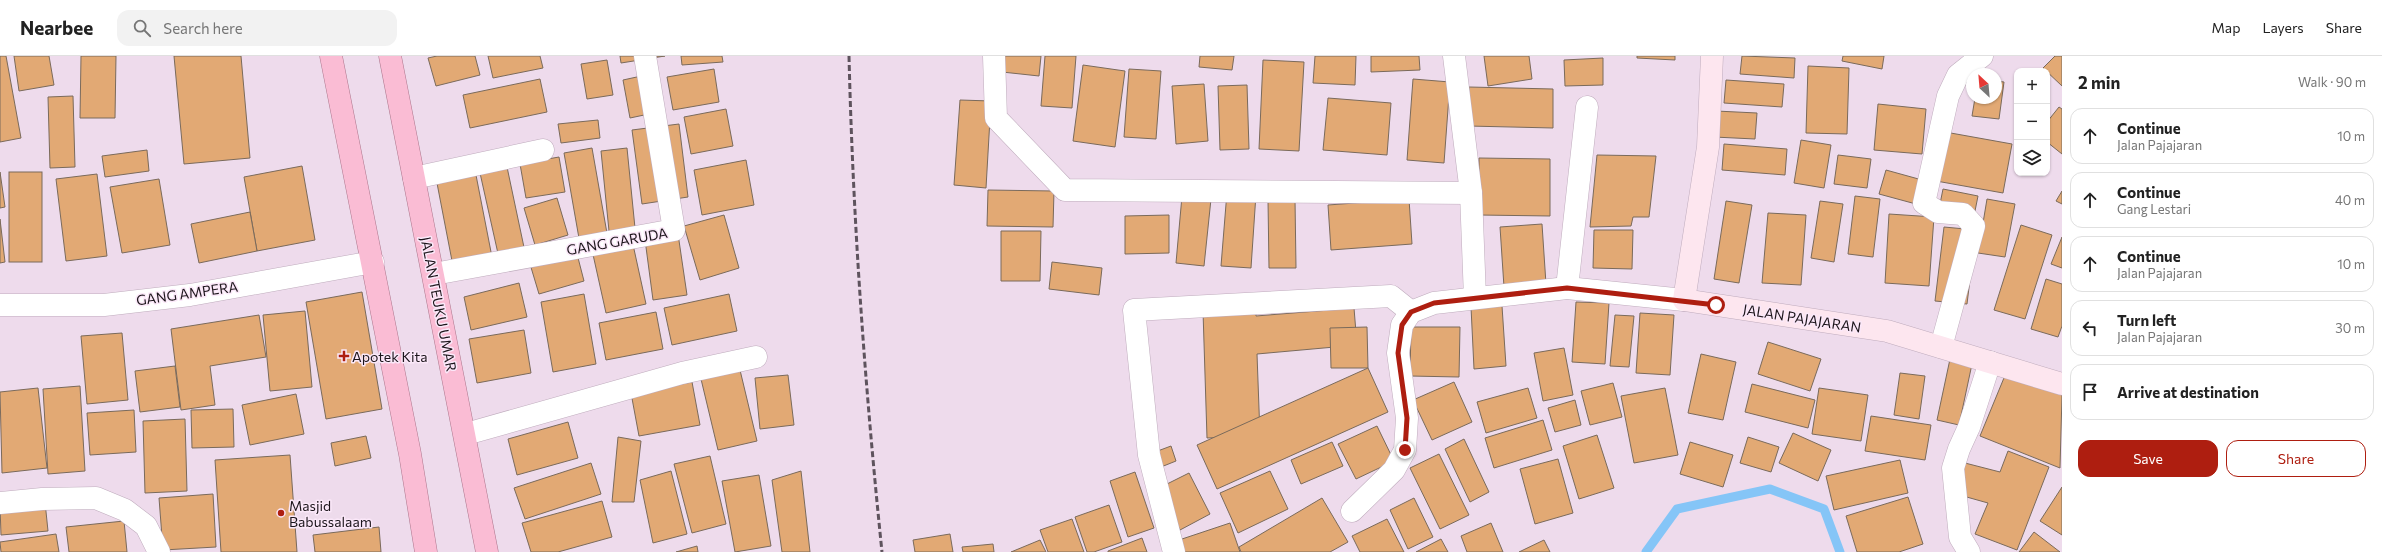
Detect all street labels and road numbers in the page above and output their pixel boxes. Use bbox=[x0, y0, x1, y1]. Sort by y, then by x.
street label: GANG GARUDA bbox=[565, 224, 669, 258]
street label: JALAN TEUKU UMAR bbox=[418, 235, 460, 373]
street label: GANG AMPERA bbox=[135, 277, 239, 309]
street label: JALAN PAJAJARAN bbox=[1742, 300, 1862, 336]

